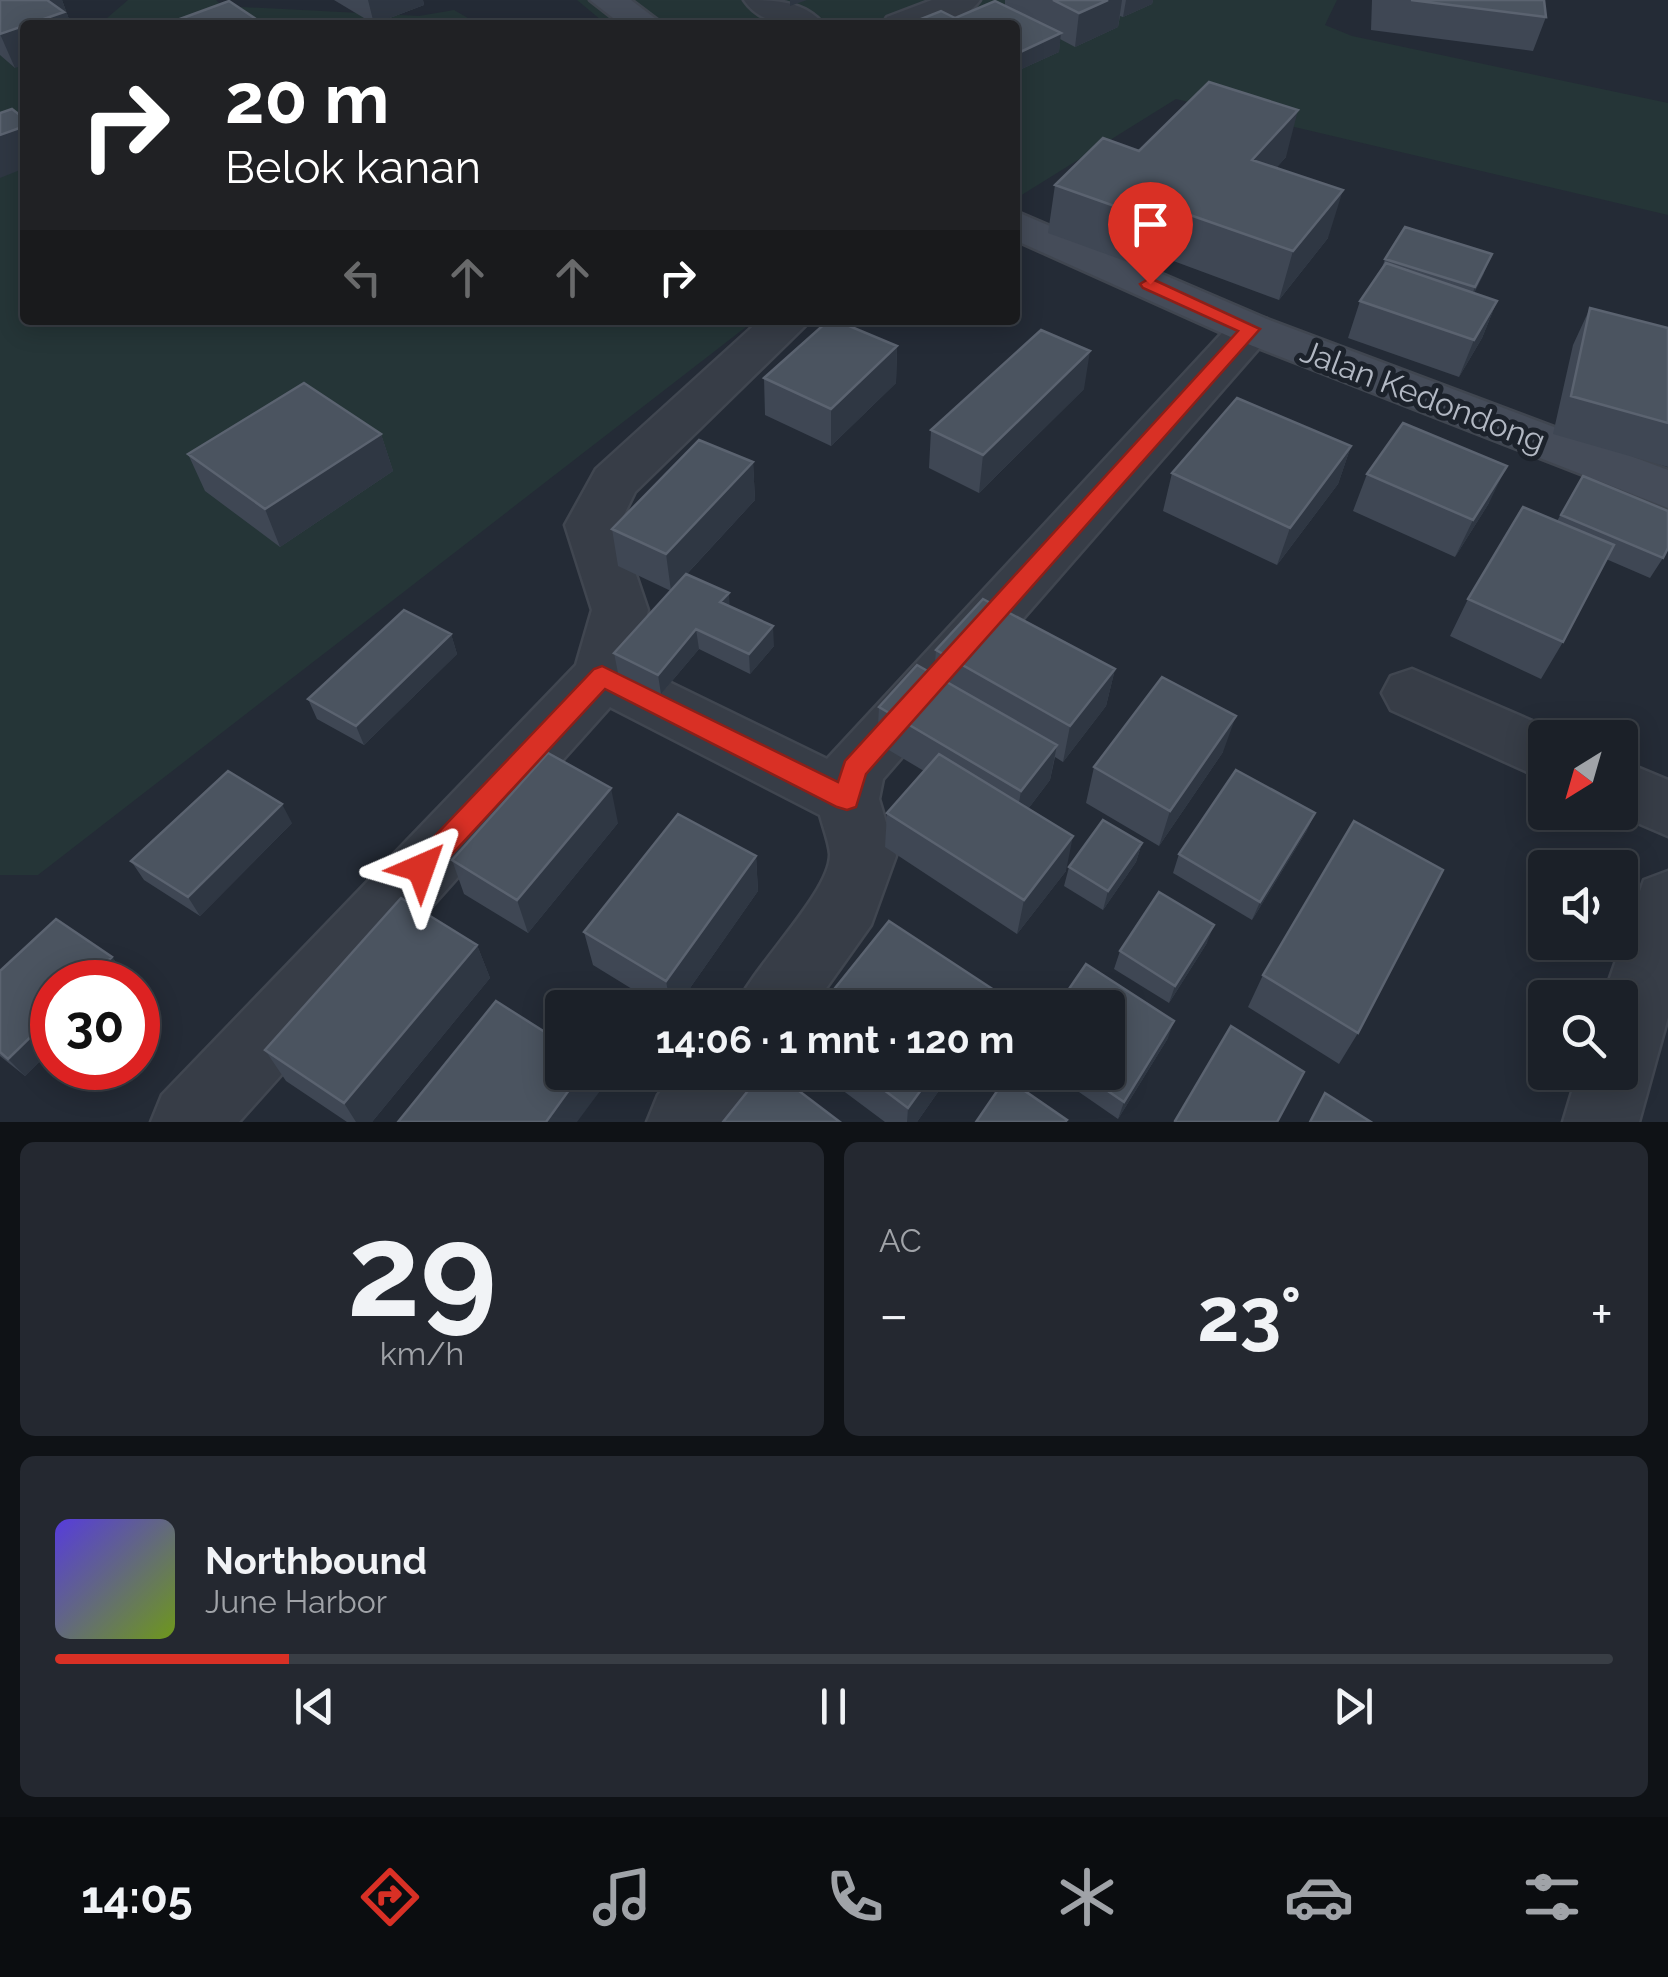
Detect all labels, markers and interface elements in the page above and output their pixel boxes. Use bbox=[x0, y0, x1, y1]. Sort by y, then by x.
text: 20 m bbox=[225, 57, 389, 139]
icon: right bbox=[60, 60, 190, 190]
text: Belok kanan bbox=[225, 141, 481, 194]
pin bbox=[1108, 182, 1193, 285]
icon: arrive bbox=[1123, 197, 1178, 252]
icon: left bbox=[335, 250, 390, 305]
icon: ahead bbox=[440, 250, 495, 305]
icon: ahead bbox=[545, 250, 600, 305]
icon: right bbox=[650, 250, 705, 305]
street label: Jalan Kedondong bbox=[1296, 332, 1551, 459]
north arrow bbox=[1528, 720, 1638, 830]
map controls bbox=[1528, 720, 1638, 1090]
position arrow bbox=[369, 816, 473, 920]
button: sound bbox=[1528, 850, 1638, 960]
speed limit sign: 30 bbox=[30, 960, 160, 1090]
button: search bbox=[1528, 980, 1638, 1090]
text: 14:06 · 1 mnt · 120 m bbox=[656, 1017, 1014, 1062]
text: 29 bbox=[347, 1194, 497, 1346]
text: AC bbox=[879, 1222, 922, 1259]
text: 23° bbox=[1197, 1270, 1302, 1359]
text: − bbox=[879, 1282, 909, 1347]
text: + bbox=[1590, 1282, 1613, 1347]
text: km/h bbox=[380, 1335, 464, 1372]
text: Northbound bbox=[205, 1538, 427, 1583]
text: June Harbor bbox=[205, 1583, 387, 1620]
icon: previous bbox=[287, 1679, 342, 1734]
icon: pause bbox=[806, 1679, 861, 1734]
icon: next bbox=[1326, 1679, 1381, 1734]
icon: directions bbox=[355, 1862, 425, 1932]
icon: music bbox=[587, 1862, 657, 1932]
icon: phone bbox=[820, 1862, 890, 1932]
icon: climate bbox=[1052, 1862, 1122, 1932]
icon: car bbox=[1284, 1862, 1354, 1932]
icon: filters bbox=[1517, 1862, 1587, 1932]
text: 14:05 bbox=[81, 1871, 193, 1924]

